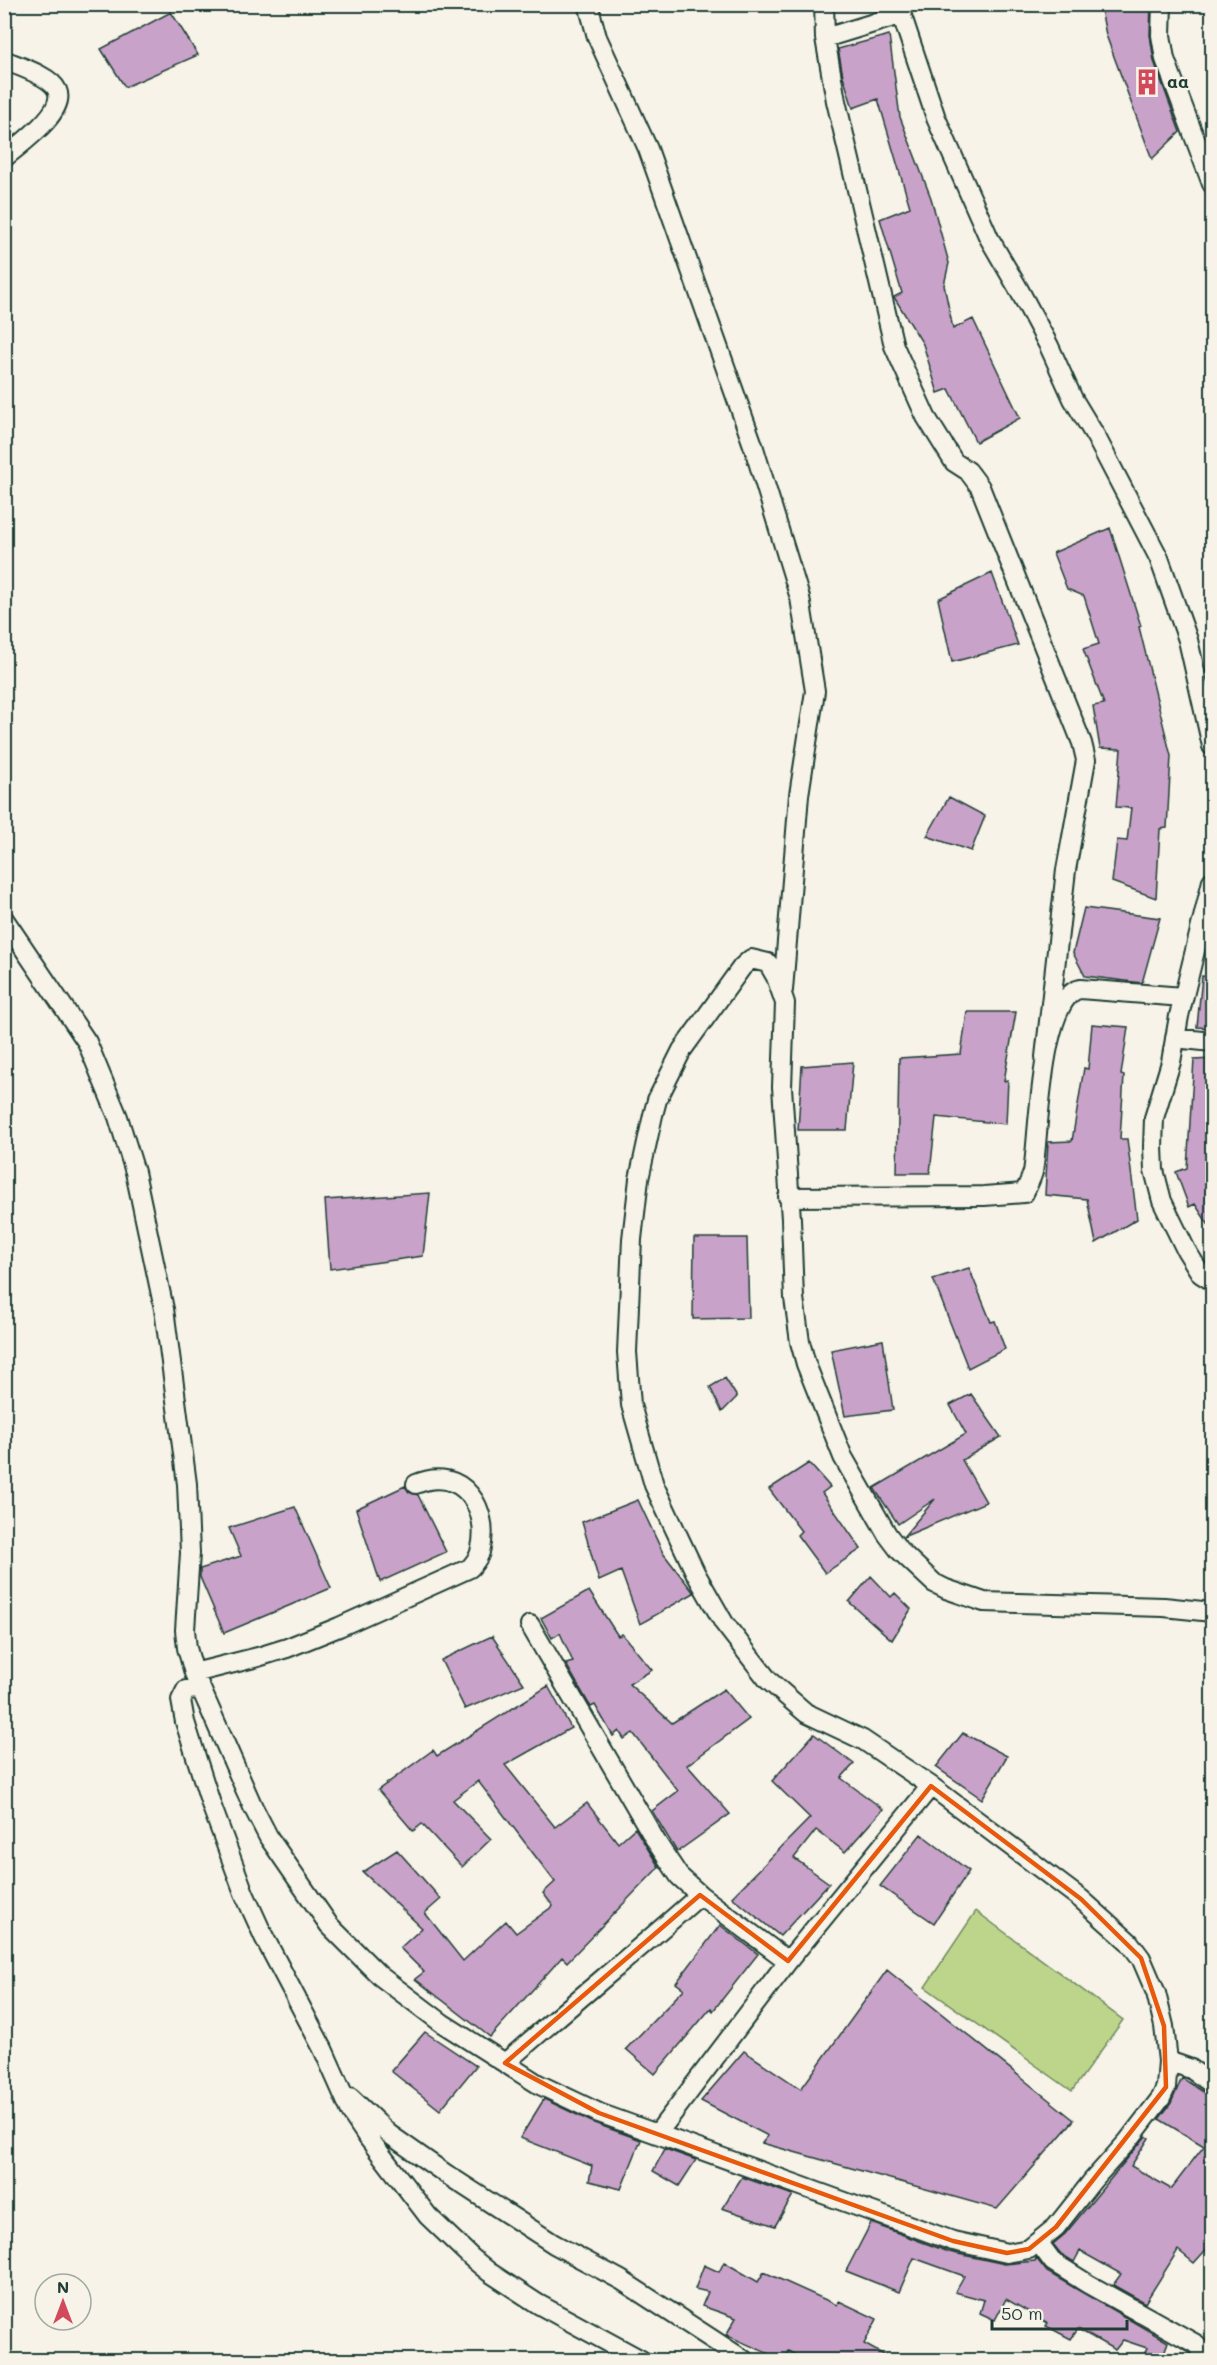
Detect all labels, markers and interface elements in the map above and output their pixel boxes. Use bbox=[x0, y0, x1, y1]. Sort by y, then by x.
building icon: aa bbox=[1132, 67, 1162, 97]
place label: aa bbox=[1167, 69, 1189, 93]
north arrow bbox=[33, 2272, 93, 2332]
text: N bbox=[57, 2276, 69, 2297]
scale bar bbox=[992, 2293, 1127, 2331]
text: 50 m bbox=[1001, 2301, 1043, 2325]

